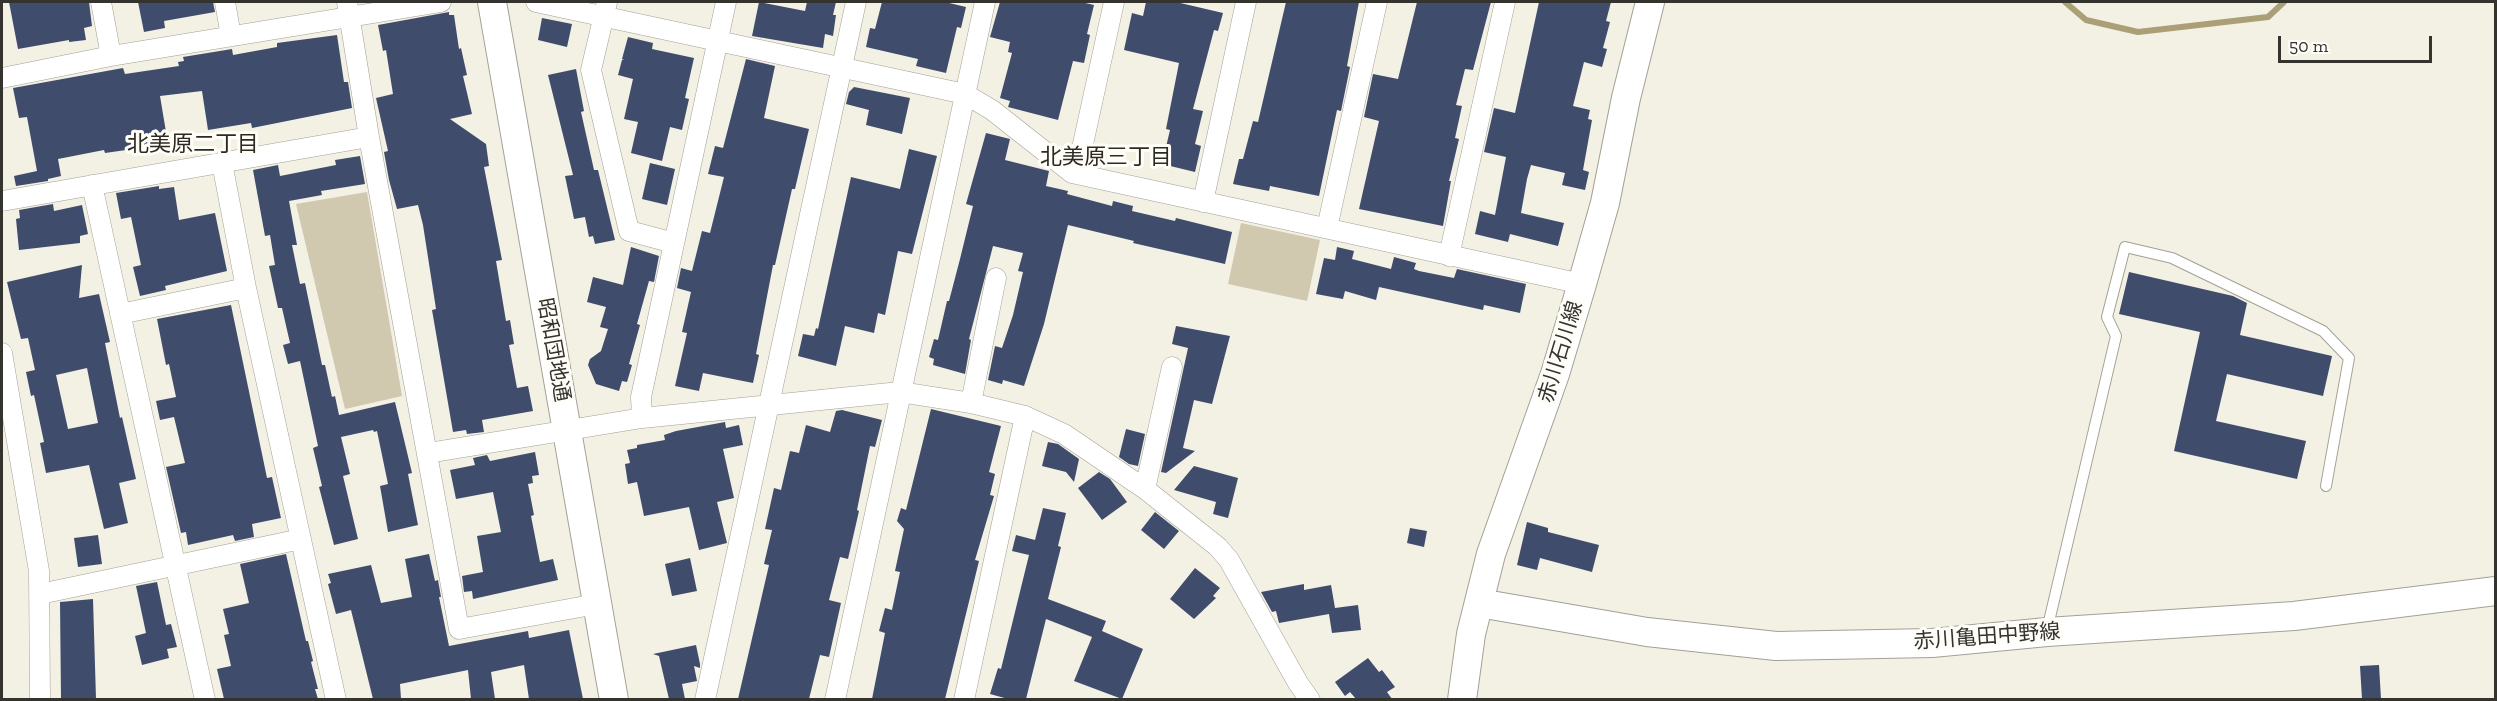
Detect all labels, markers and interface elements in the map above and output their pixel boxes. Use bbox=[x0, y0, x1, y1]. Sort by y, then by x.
scale bar bbox=[2281, 24, 2436, 62]
text: 50 m bbox=[2289, 35, 2328, 57]
district label: 北美原二丁目 bbox=[127, 132, 259, 158]
district label: 北美原三丁目 bbox=[1040, 145, 1172, 171]
street label: 昭和団地通 bbox=[531, 296, 575, 404]
street label: 赤川石川線 bbox=[1534, 298, 1588, 406]
street label: 赤川亀田中野線 bbox=[1913, 619, 2061, 655]

